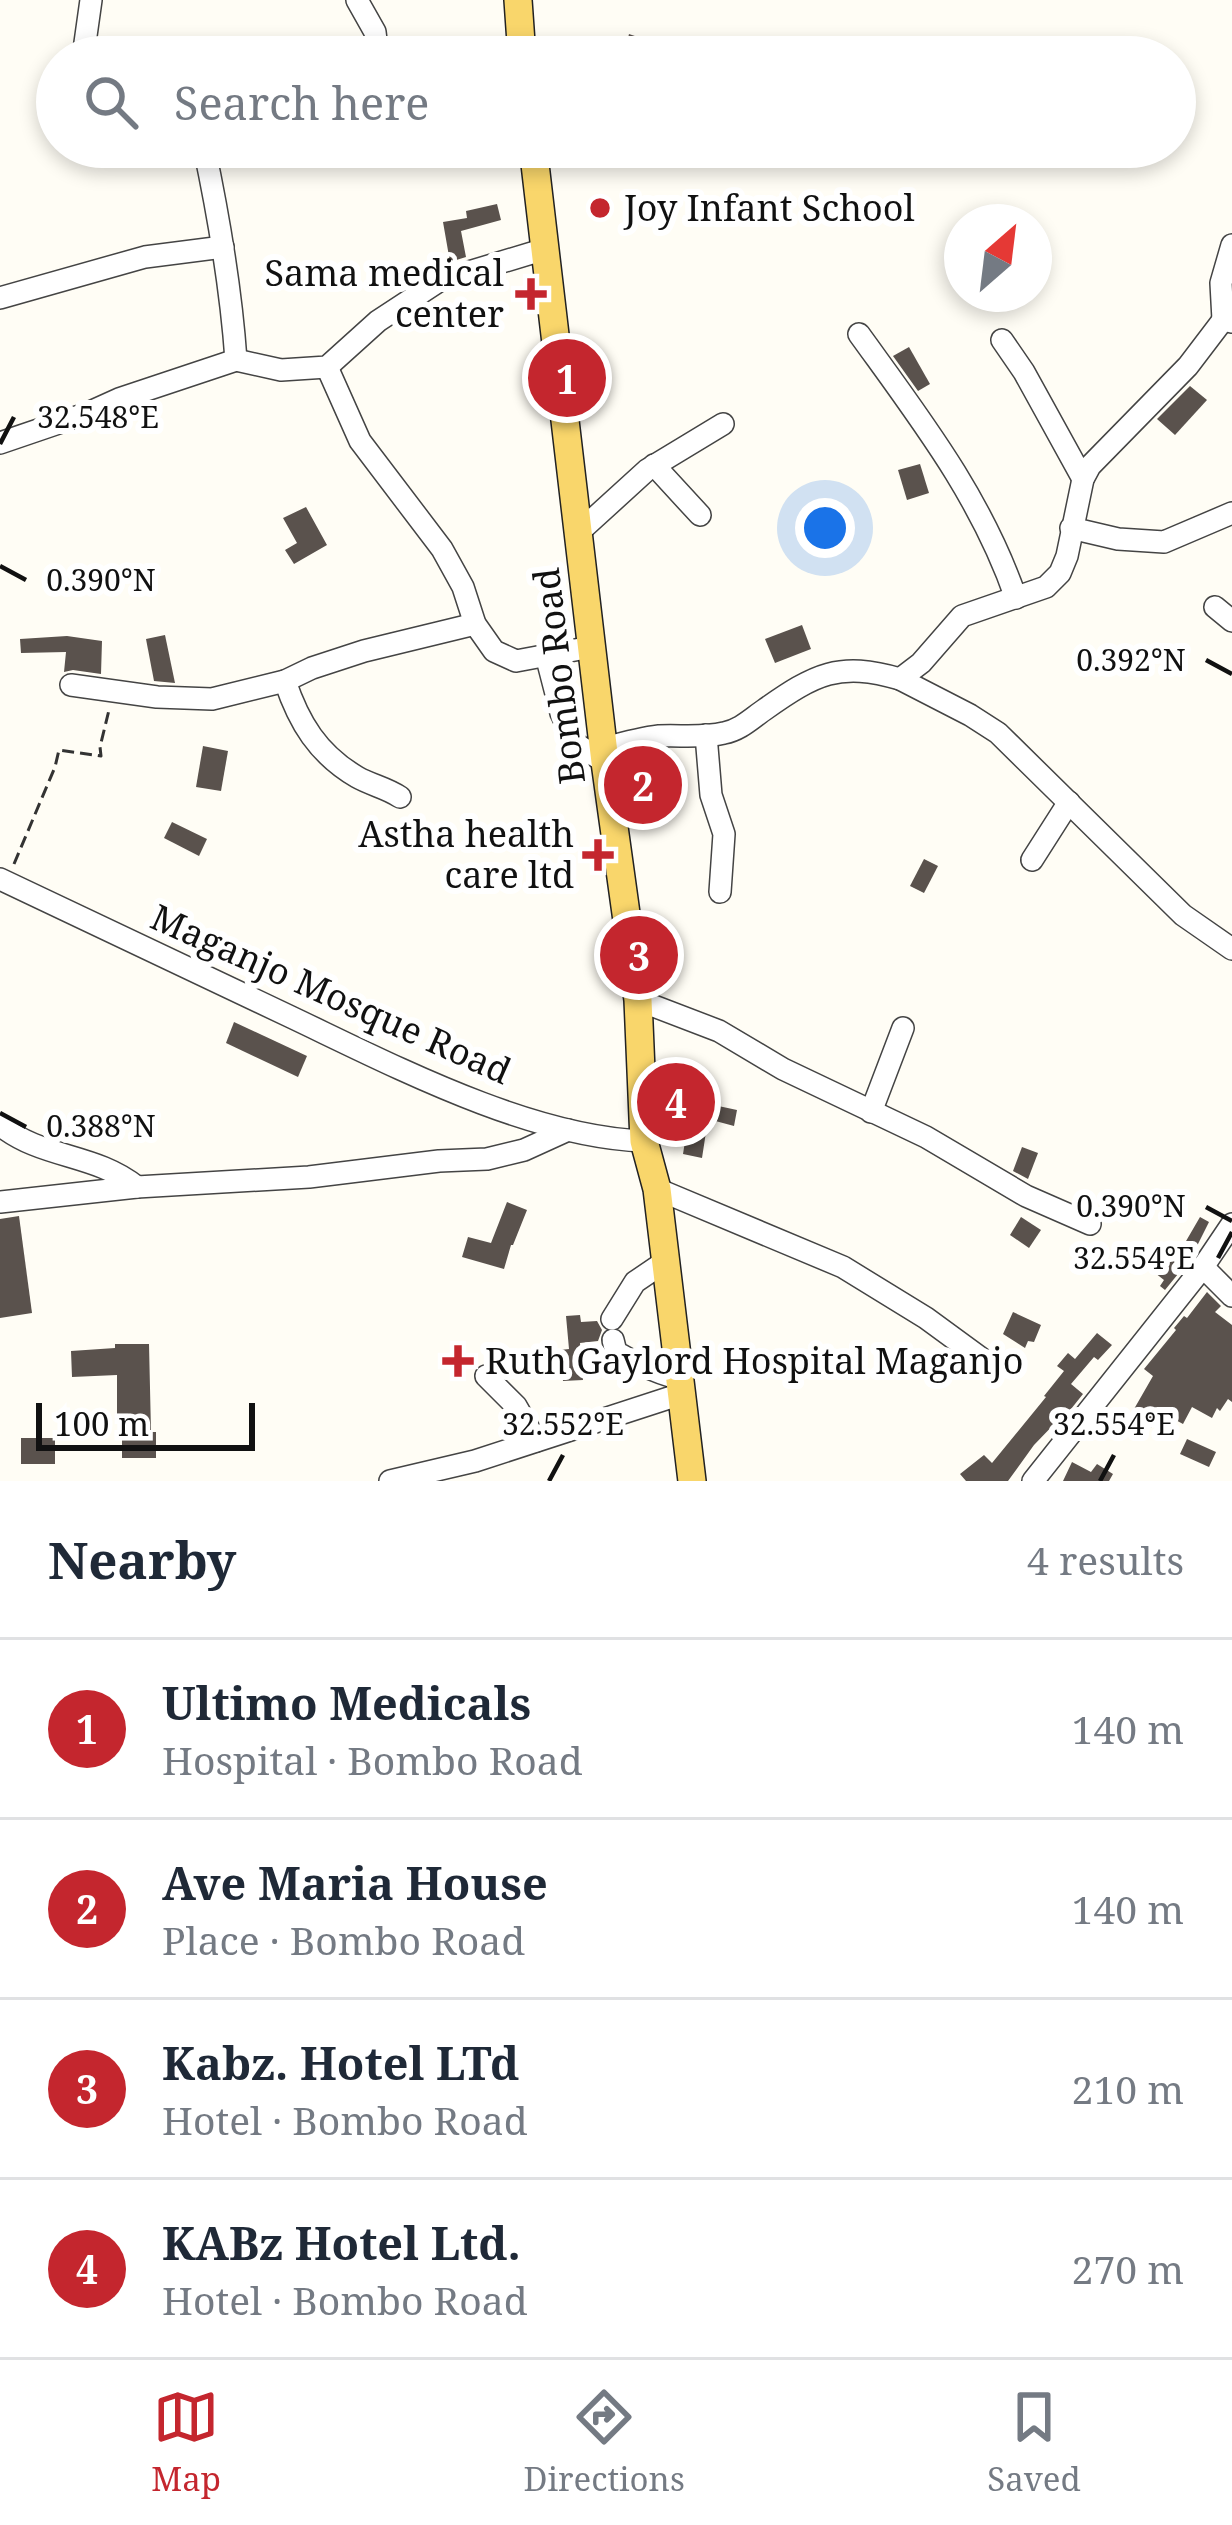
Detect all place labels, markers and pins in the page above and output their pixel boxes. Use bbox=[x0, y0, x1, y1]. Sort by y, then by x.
place label: Joy Infant School bbox=[623, 183, 915, 232]
marker: Joy Infant School bbox=[587, 195, 613, 221]
place label: Sama medical center bbox=[264, 248, 504, 338]
marker: Sama medical center bbox=[515, 278, 547, 310]
pin: 1 bbox=[528, 333, 606, 423]
pin: 2 bbox=[604, 740, 682, 830]
place label: Astha health care ltd bbox=[358, 809, 574, 899]
marker: Astha health care ltd bbox=[585, 842, 611, 868]
pin: 3 bbox=[600, 910, 678, 1000]
pin: 4 bbox=[637, 1057, 715, 1147]
place label: Ruth Gaylord Hospital Maganjo bbox=[485, 1336, 1023, 1385]
marker: Ruth Gaylord Hospital Maganjo bbox=[442, 1345, 474, 1377]

